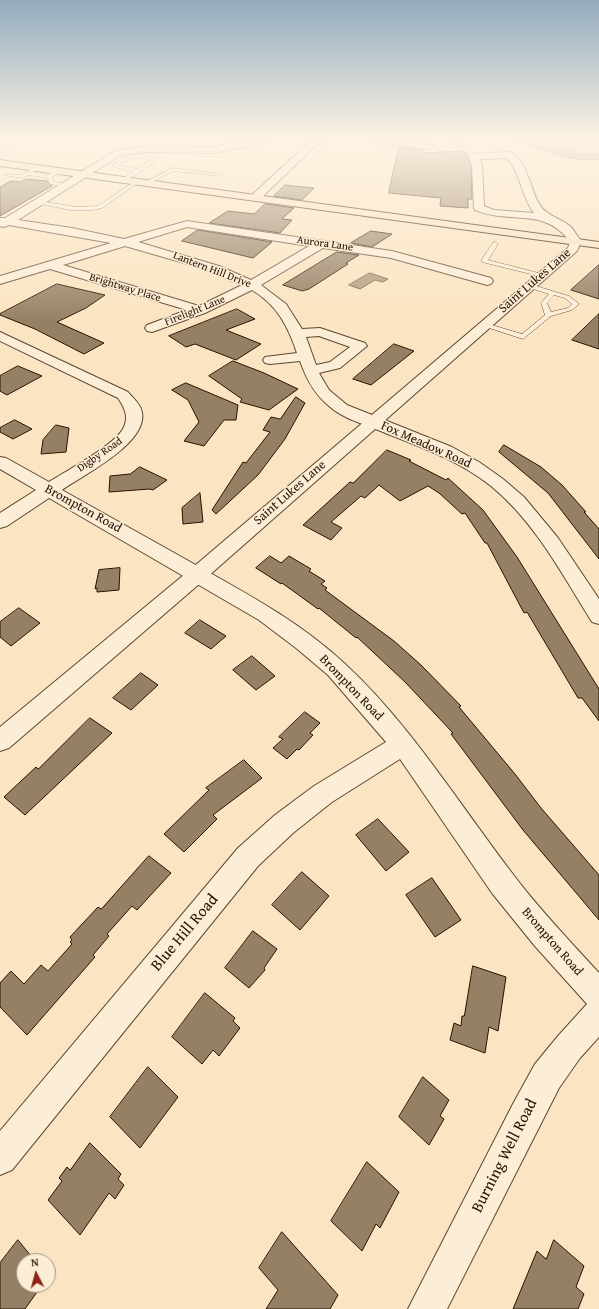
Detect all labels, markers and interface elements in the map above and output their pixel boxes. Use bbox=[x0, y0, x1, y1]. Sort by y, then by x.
street label: Aurora Lane bbox=[296, 234, 354, 254]
street label: Saint Lukes Lane bbox=[496, 245, 574, 317]
street label: Lantern Hill Drive bbox=[171, 249, 253, 291]
street label: Brightway Place bbox=[88, 271, 162, 305]
street label: Firelight Lane bbox=[163, 293, 227, 329]
street label: Fox Meadow Road bbox=[378, 418, 474, 472]
street label: Digby Road bbox=[75, 435, 125, 475]
street label: Saint Lukes Lane bbox=[251, 457, 329, 529]
street label: Brompton Road bbox=[42, 481, 124, 537]
street label: Brompton Road bbox=[316, 652, 386, 724]
street label: Blue Hill Road bbox=[147, 891, 223, 975]
street label: Brompton Road bbox=[518, 905, 586, 979]
street label: Burning Well Road bbox=[468, 1096, 542, 1216]
north arrow bbox=[16, 1253, 56, 1293]
text: N bbox=[30, 1254, 39, 1270]

